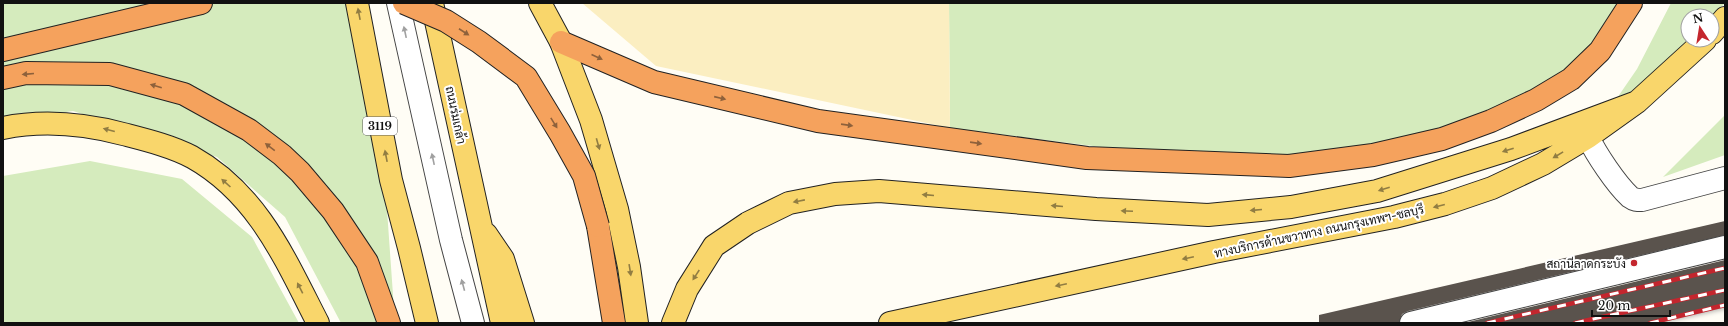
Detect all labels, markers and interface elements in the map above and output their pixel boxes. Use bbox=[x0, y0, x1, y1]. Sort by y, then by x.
one-way arrow bbox=[356, 8, 362, 21]
north arrow bbox=[1680, 8, 1720, 48]
text: N bbox=[1691, 10, 1705, 26]
one-way arrow bbox=[402, 26, 408, 38]
one-way arrow bbox=[459, 29, 470, 36]
one-way arrow bbox=[592, 54, 603, 60]
one-way arrow bbox=[22, 70, 34, 77]
one-way arrow bbox=[150, 83, 162, 89]
street label: ถนนร่มเกล้า bbox=[443, 85, 469, 145]
one-way arrow bbox=[714, 95, 726, 101]
road number: 3119 bbox=[363, 117, 397, 135]
one-way arrow bbox=[551, 117, 558, 129]
one-way arrow bbox=[841, 122, 853, 128]
one-way arrow bbox=[103, 127, 115, 133]
one-way arrow bbox=[595, 138, 601, 150]
one-way arrow bbox=[970, 140, 982, 146]
one-way arrow bbox=[265, 142, 276, 151]
one-way arrow bbox=[1502, 147, 1514, 153]
one-way arrow bbox=[383, 150, 389, 162]
one-way arrow bbox=[1552, 152, 1564, 159]
one-way arrow bbox=[429, 153, 435, 165]
one-way arrow bbox=[221, 178, 232, 187]
one-way arrow bbox=[1378, 186, 1390, 192]
one-way arrow bbox=[922, 191, 934, 198]
one-way arrow bbox=[792, 199, 805, 205]
street label: ทางบริการด้านขวาทาง ถนนกรุงเทพฯ-ชลบุรี bbox=[1213, 201, 1426, 263]
one-way arrow bbox=[1051, 202, 1063, 209]
one-way arrow bbox=[1433, 203, 1445, 209]
one-way arrow bbox=[1121, 207, 1133, 214]
one-way arrow bbox=[1250, 207, 1262, 213]
one-way arrow bbox=[1182, 255, 1194, 261]
place label: สถานีลาดกระบัง bbox=[1546, 256, 1626, 271]
marker: สถานีลาดกระบัง bbox=[1629, 258, 1639, 268]
one-way arrow bbox=[627, 264, 633, 276]
one-way arrow bbox=[692, 270, 700, 280]
one-way arrow bbox=[459, 279, 465, 292]
one-way arrow bbox=[297, 283, 303, 294]
one-way arrow bbox=[1055, 283, 1067, 289]
scale bar bbox=[1592, 292, 1670, 318]
text: 20 m bbox=[1598, 298, 1630, 313]

